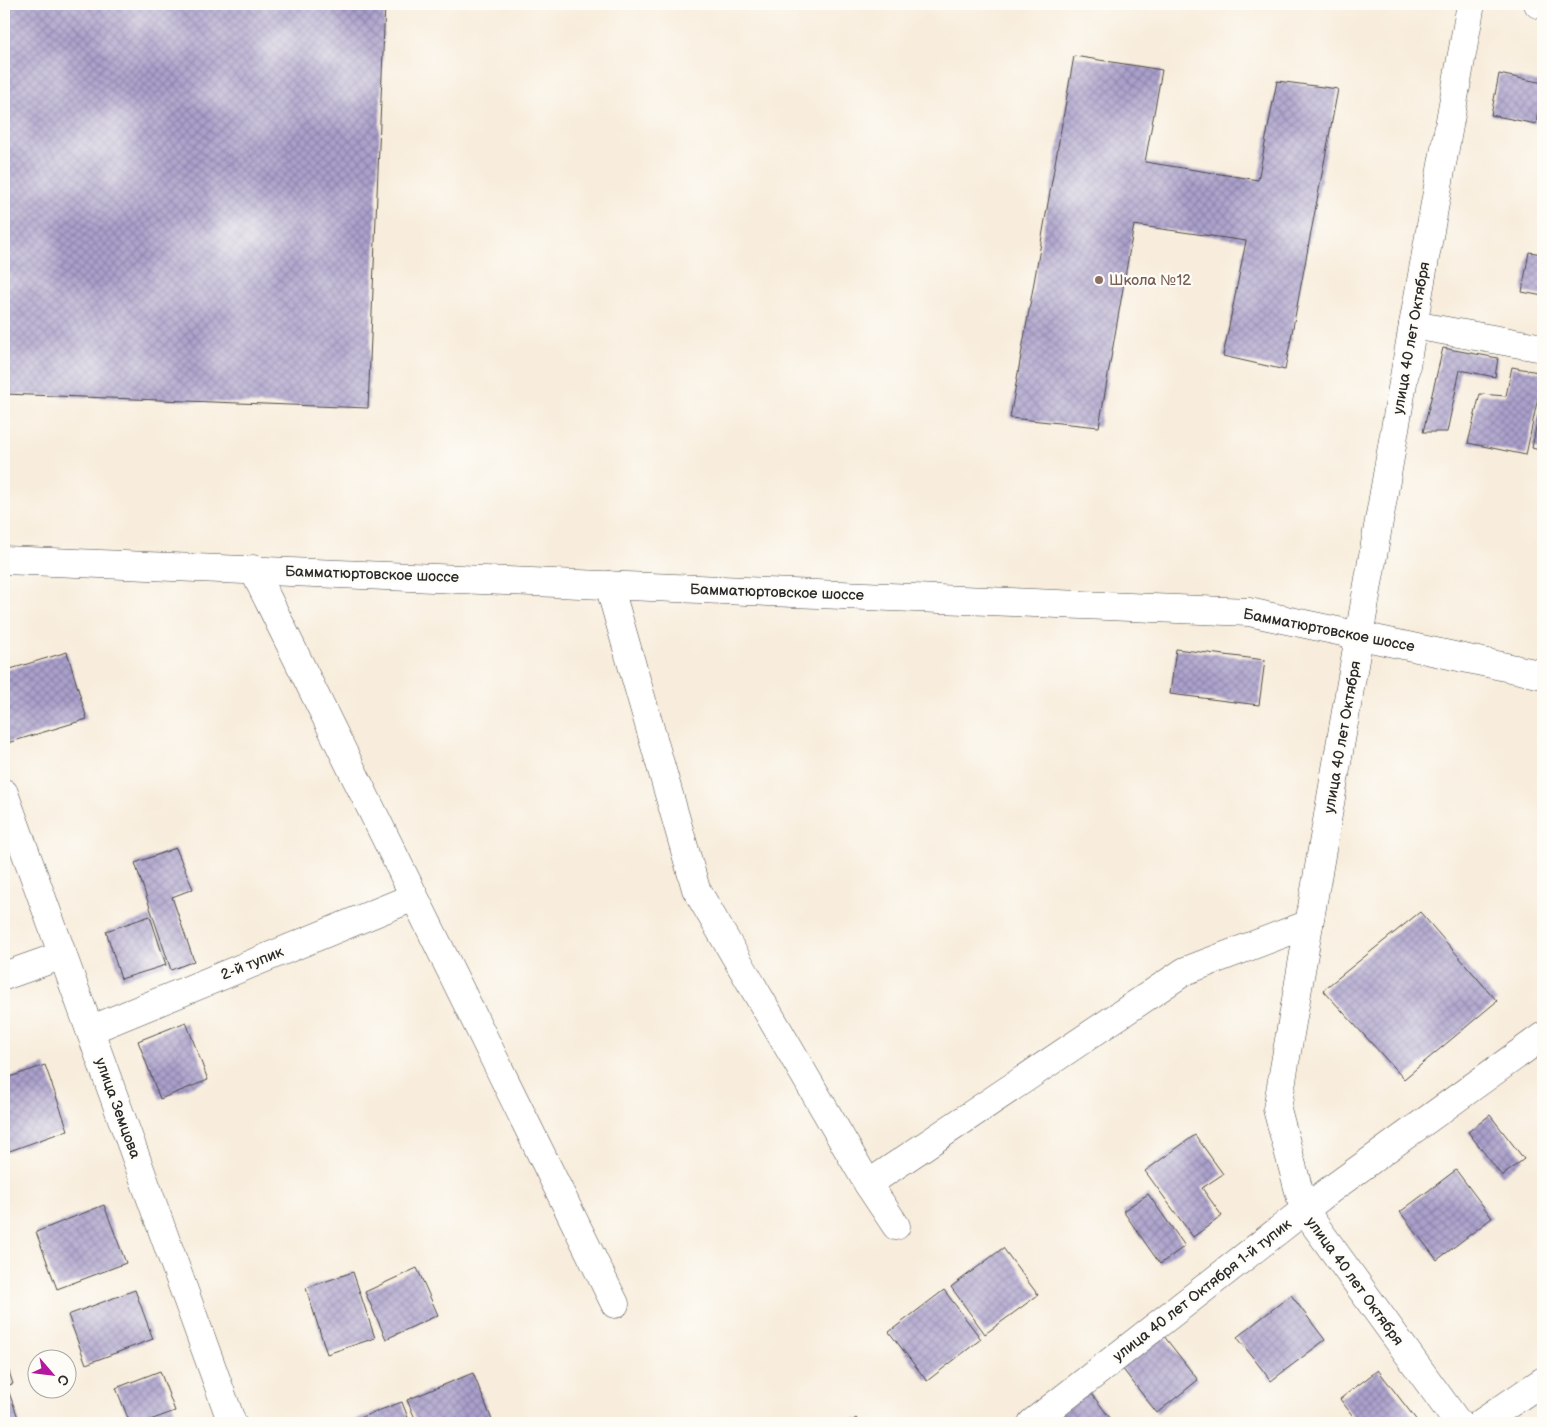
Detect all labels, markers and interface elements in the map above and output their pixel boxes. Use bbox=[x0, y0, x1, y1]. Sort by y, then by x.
street label: улица 40 лет Октября bbox=[1389, 260, 1434, 416]
place label: Школа №12 bbox=[1109, 271, 1191, 290]
marker: Школа №12 bbox=[1093, 274, 1105, 286]
street label: Бамматюртовское шоссе bbox=[285, 562, 459, 587]
street label: Бамматюртовское шоссе bbox=[690, 580, 864, 605]
street label: Бамматюртовское шоссе bbox=[1242, 605, 1416, 656]
street label: улица 40 лет Октября bbox=[1320, 659, 1365, 815]
street label: 2-й тупик bbox=[218, 942, 286, 985]
street label: улица Земцова bbox=[90, 1055, 145, 1161]
street label: улица 40 лет Октября bbox=[1301, 1213, 1408, 1349]
street label: улица 40 лет Октября 1-й тупик bbox=[1109, 1215, 1295, 1366]
north arrow bbox=[28, 1350, 78, 1400]
text: С bbox=[53, 1372, 73, 1388]

